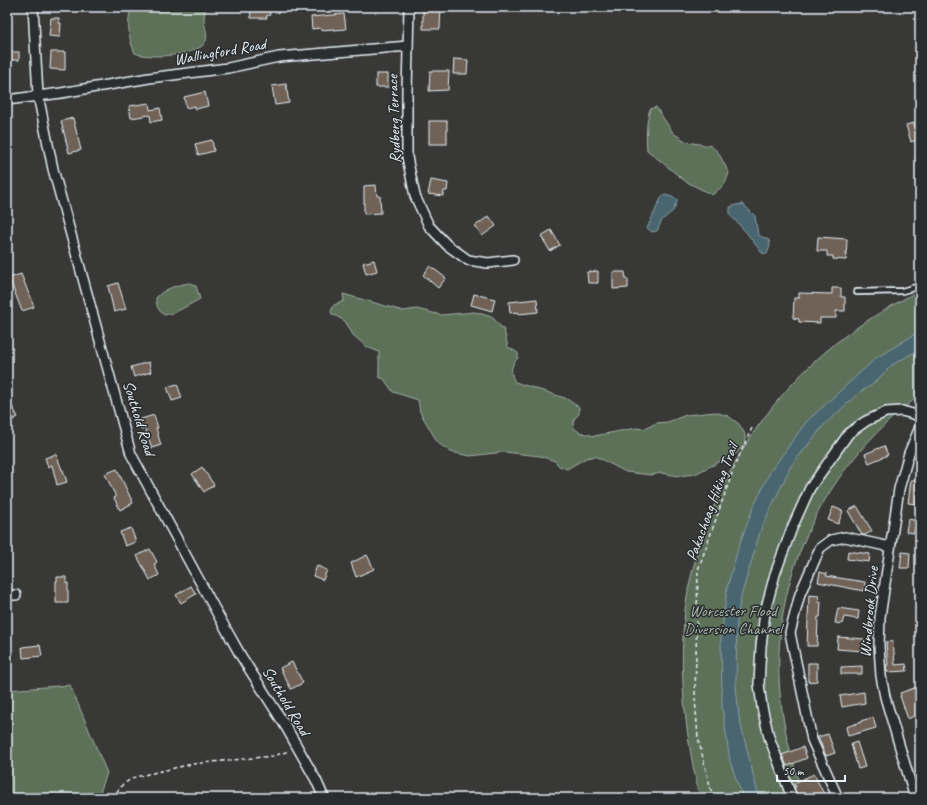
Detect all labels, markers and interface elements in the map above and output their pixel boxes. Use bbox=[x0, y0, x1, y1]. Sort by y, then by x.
street label: Wallingford Road bbox=[173, 34, 270, 70]
street label: Rydberg Terrace bbox=[382, 73, 406, 164]
street label: Southold Road bbox=[118, 378, 161, 460]
street label: Pakachoag Hiking Trail bbox=[681, 437, 744, 564]
street label: Windbrook Drive bbox=[855, 564, 883, 658]
park label: Worcester Flood Diversion Channel bbox=[684, 601, 785, 639]
street label: Southold Road bbox=[258, 663, 316, 741]
scale bar bbox=[777, 757, 845, 783]
text: 50 m bbox=[783, 763, 805, 779]

